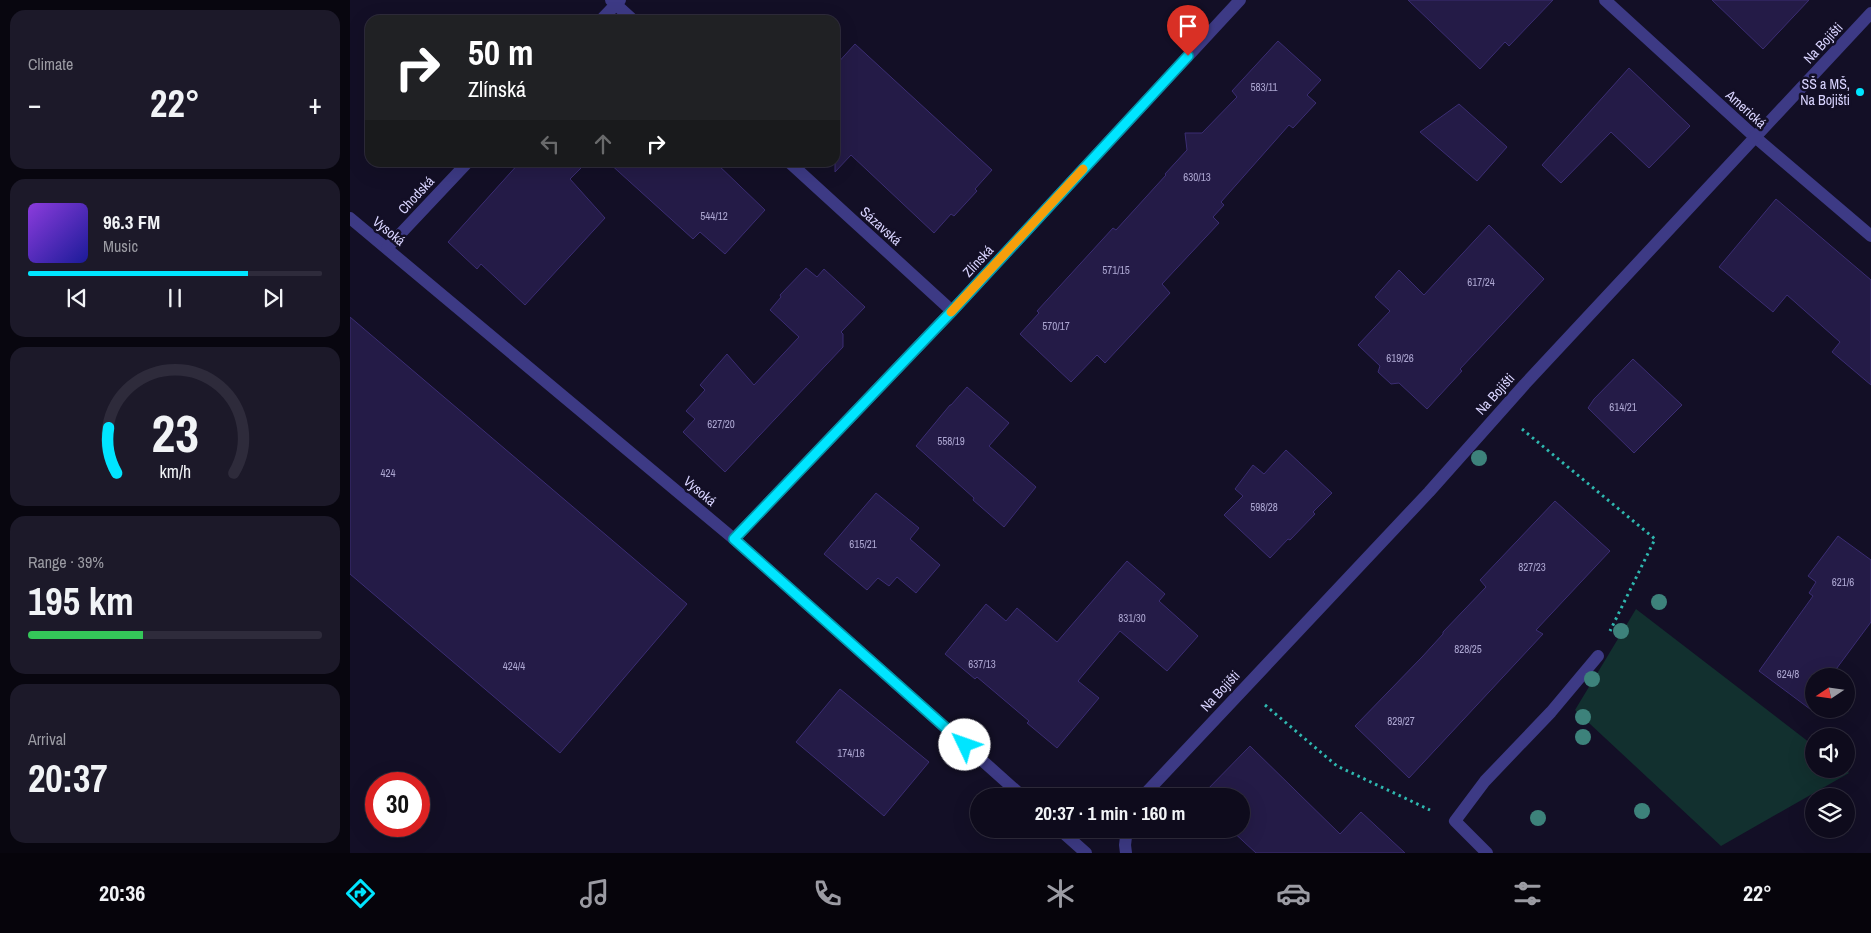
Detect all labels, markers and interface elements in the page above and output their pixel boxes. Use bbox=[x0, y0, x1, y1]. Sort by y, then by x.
pin bbox=[1167, 5, 1209, 56]
icon: arrive bbox=[1174, 12, 1202, 40]
street label: Na Bojišti bbox=[1799, 19, 1847, 67]
text: 50 m bbox=[468, 29, 533, 76]
icon: right bbox=[385, 35, 450, 100]
text: Climate bbox=[28, 53, 73, 75]
text: Zlínská bbox=[468, 74, 526, 104]
place label: SŠ a MŠ, Na Bojišti bbox=[1800, 75, 1850, 109]
text: 22° bbox=[150, 78, 200, 129]
house number: 583/11 bbox=[1251, 80, 1277, 94]
text: − bbox=[28, 85, 41, 123]
text: + bbox=[309, 85, 322, 123]
street label: Americká bbox=[1721, 85, 1770, 132]
marker: SŠ a MŠ, Na Bojišti bbox=[1854, 86, 1866, 98]
icon: left bbox=[536, 130, 564, 158]
icon: ahead bbox=[589, 130, 617, 158]
icon: right bbox=[642, 130, 670, 158]
house number: 630/13 bbox=[1183, 170, 1211, 184]
street label: Chodská bbox=[394, 172, 438, 218]
street label: Sázavská bbox=[856, 203, 906, 250]
text: 96.3 FM bbox=[103, 209, 160, 235]
house number: 544/12 bbox=[700, 209, 728, 223]
street label: Vysoká bbox=[369, 212, 410, 250]
text: Music bbox=[103, 235, 138, 257]
street label: Zlínská bbox=[959, 241, 998, 281]
house number: 571/15 bbox=[1102, 263, 1130, 277]
house number: 617/24 bbox=[1467, 275, 1495, 289]
icon: previous bbox=[63, 284, 91, 312]
icon: pause bbox=[161, 284, 189, 312]
icon: next bbox=[259, 284, 287, 312]
house number: 570/17 bbox=[1042, 319, 1070, 333]
house number: 619/26 bbox=[1386, 351, 1414, 365]
street label: Na Bojišti bbox=[1472, 369, 1518, 419]
text: 23 bbox=[151, 398, 199, 468]
house number: 614/21 bbox=[1609, 400, 1637, 414]
house number: 627/20 bbox=[707, 417, 735, 431]
house number: 558/19 bbox=[937, 434, 965, 448]
text: km/h bbox=[159, 460, 191, 484]
house number: 424 bbox=[380, 466, 396, 480]
street label: Vysoká bbox=[680, 472, 721, 510]
house number: 598/28 bbox=[1250, 500, 1278, 514]
house number: 615/21 bbox=[849, 537, 877, 551]
text: Range · 39% bbox=[28, 551, 104, 573]
house number: 827/23 bbox=[1518, 560, 1546, 574]
house number: 621/6 bbox=[1832, 575, 1854, 589]
text: 195 km bbox=[28, 576, 134, 627]
house number: 831/30 bbox=[1118, 611, 1146, 625]
house number: 828/25 bbox=[1454, 642, 1482, 656]
house number: 637/13 bbox=[968, 657, 996, 671]
house number: 424/4 bbox=[503, 659, 525, 673]
street label: Na Bojišti bbox=[1196, 667, 1244, 715]
house number: 624/8 bbox=[1777, 667, 1799, 681]
north arrow bbox=[1805, 668, 1855, 718]
map controls bbox=[1805, 668, 1855, 838]
house number: 829/27 bbox=[1387, 714, 1415, 728]
position arrow bbox=[938, 718, 990, 770]
text: Arrival bbox=[28, 728, 66, 750]
button: sound bbox=[1805, 728, 1855, 778]
house number: 174/16 bbox=[837, 746, 865, 760]
text: 20:37 bbox=[28, 753, 108, 804]
speed limit sign: 30 bbox=[365, 772, 430, 837]
button: layers bbox=[1805, 788, 1855, 838]
text: 20:37 · 1 min · 160 m bbox=[1035, 800, 1185, 826]
icon: directions bbox=[343, 876, 378, 911]
icon: music bbox=[577, 876, 612, 911]
icon: phone bbox=[810, 876, 845, 911]
icon: climate bbox=[1043, 876, 1078, 911]
icon: car bbox=[1276, 876, 1311, 911]
icon: filters bbox=[1510, 876, 1545, 911]
text: 20:36 bbox=[99, 878, 145, 908]
text: 22° bbox=[1743, 878, 1772, 908]

